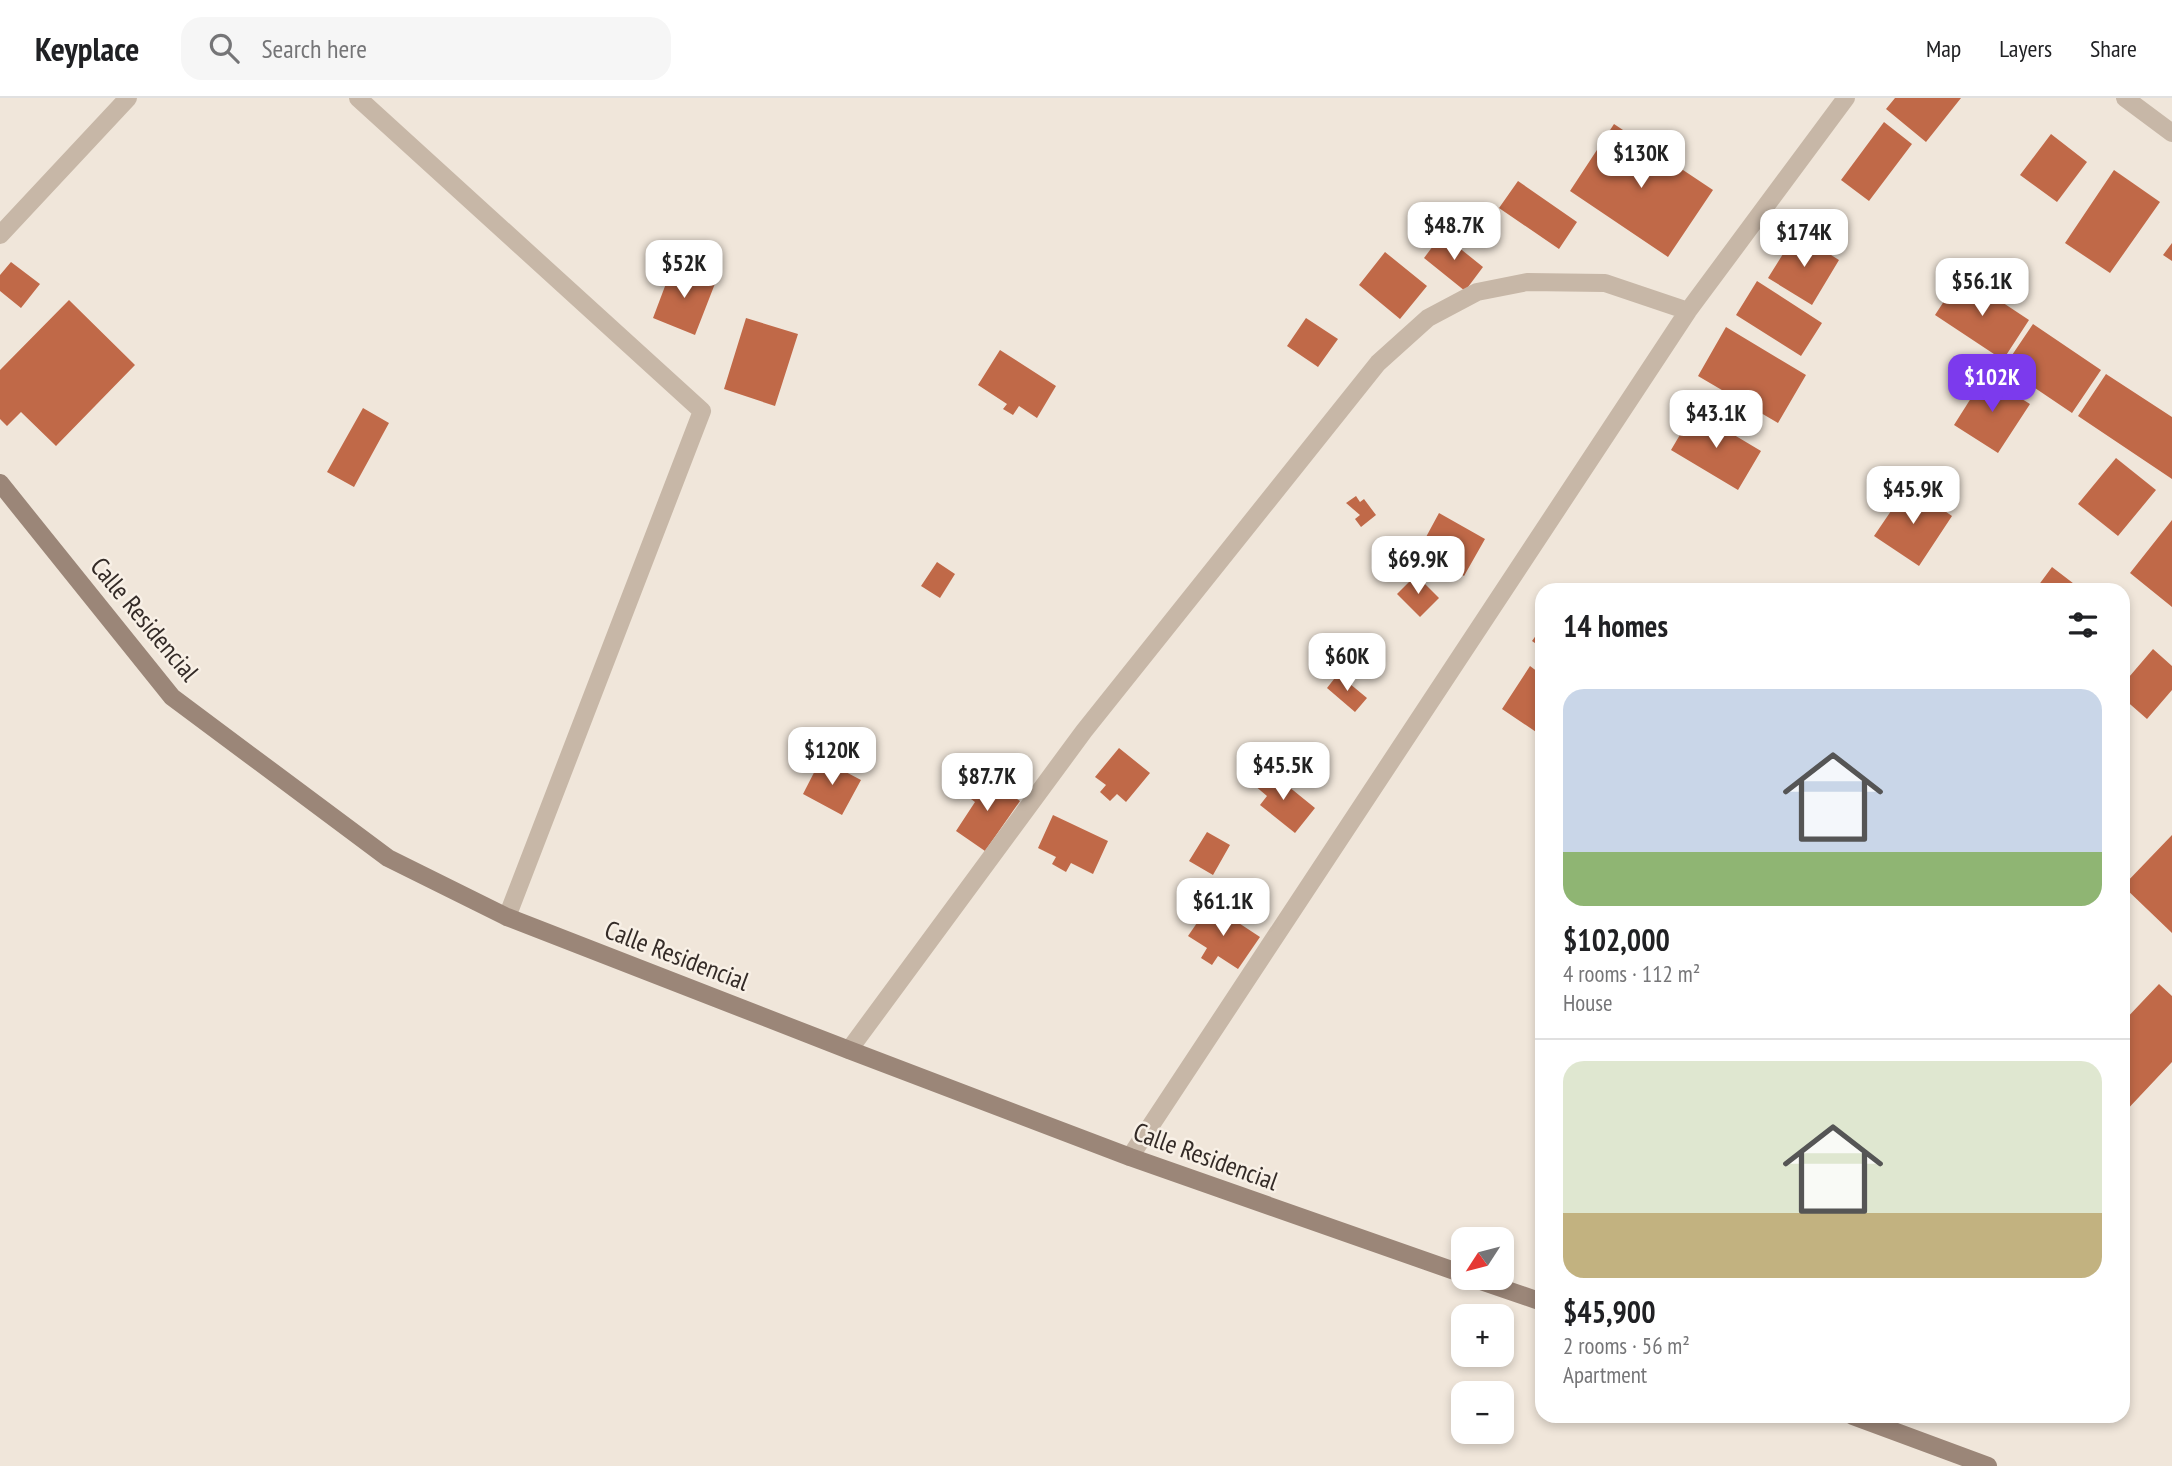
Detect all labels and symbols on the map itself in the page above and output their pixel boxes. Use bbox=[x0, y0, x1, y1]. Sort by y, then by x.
pin: $130K bbox=[1592, 130, 1690, 190]
pin: $48.7K bbox=[1397, 202, 1511, 262]
pin: $174K bbox=[1755, 209, 1853, 269]
pin: $52K bbox=[643, 240, 725, 300]
pin: $56.1K bbox=[1925, 258, 2039, 318]
pin: $102K bbox=[1943, 354, 2041, 414]
pin: $43.1K bbox=[1659, 390, 1773, 450]
pin: $45.9K bbox=[1856, 466, 1970, 526]
pin: $69.9K bbox=[1361, 536, 1475, 596]
street label: Calle Residencial bbox=[84, 550, 206, 688]
pin: $60K bbox=[1306, 634, 1388, 693]
pin: $120K bbox=[783, 728, 881, 787]
pin: $45.5K bbox=[1226, 742, 1340, 802]
pin: $87.7K bbox=[930, 754, 1044, 813]
pin: $61.1K bbox=[1166, 878, 1280, 938]
street label: Calle Residencial bbox=[600, 912, 754, 998]
street label: Calle Residencial bbox=[1129, 1115, 1283, 1197]
north arrow bbox=[1451, 1227, 1514, 1290]

